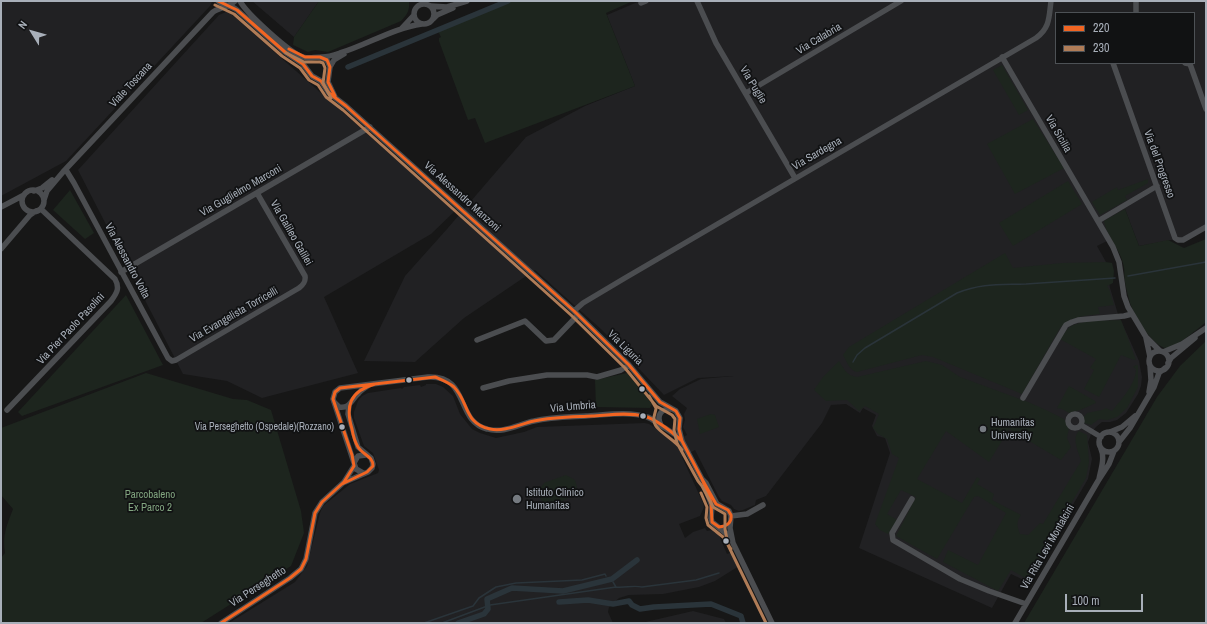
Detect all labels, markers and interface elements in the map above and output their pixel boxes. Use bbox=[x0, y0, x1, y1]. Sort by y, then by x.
north arrow bbox=[12, 12, 52, 52]
legend bbox=[1055, 12, 1195, 64]
text: N bbox=[15, 18, 30, 32]
street label: Via Calabria bbox=[794, 20, 844, 58]
text: 220 bbox=[1093, 20, 1109, 36]
text: 230 bbox=[1093, 40, 1109, 56]
street label: Viale Toscana bbox=[107, 60, 155, 110]
street label: Via Puglie bbox=[737, 64, 769, 106]
street label: Via Sicilia bbox=[1042, 113, 1074, 155]
street label: Via del Progresso bbox=[1141, 128, 1177, 200]
street label: Via Sardegna bbox=[790, 135, 844, 173]
street label: Via Alessandro Manzoni bbox=[421, 159, 503, 235]
street label: Via Guglielmo Marconi bbox=[198, 162, 284, 220]
street label: Via Galileo Galilei bbox=[267, 198, 315, 268]
street label: Via Alessandro Volta bbox=[102, 221, 152, 301]
street label: Via Evangelista Torricelli bbox=[188, 284, 280, 346]
street label: Via Pier Paolo Pasolini bbox=[34, 290, 108, 368]
street label: Via Liguria bbox=[605, 328, 645, 368]
unlabelled marker bbox=[404, 375, 414, 385]
unlabelled marker bbox=[637, 384, 647, 394]
street label: Via Umbria bbox=[550, 398, 596, 416]
unlabelled marker bbox=[638, 411, 648, 421]
place label: Humanitas University bbox=[991, 416, 1035, 442]
place label: Via Perseghetto (Ospedale)(Rozzano) bbox=[195, 421, 334, 433]
marker: Via Perseghetto (Ospedale)(Rozzano) bbox=[337, 422, 347, 432]
marker: Humanitas University bbox=[978, 424, 988, 434]
place label: Istituto Clinico Humanitas bbox=[526, 486, 584, 512]
park label: Parcobaleno Ex Parco 2 bbox=[125, 488, 175, 514]
marker: Istituto Clinico Humanitas bbox=[511, 493, 523, 505]
street label: Via Rita Levi Montalcini bbox=[1018, 502, 1078, 592]
unlabelled marker bbox=[721, 536, 731, 546]
street label: Via Perseghetto bbox=[227, 564, 289, 610]
scale bar bbox=[1067, 586, 1145, 612]
text: 100 m bbox=[1072, 593, 1099, 609]

